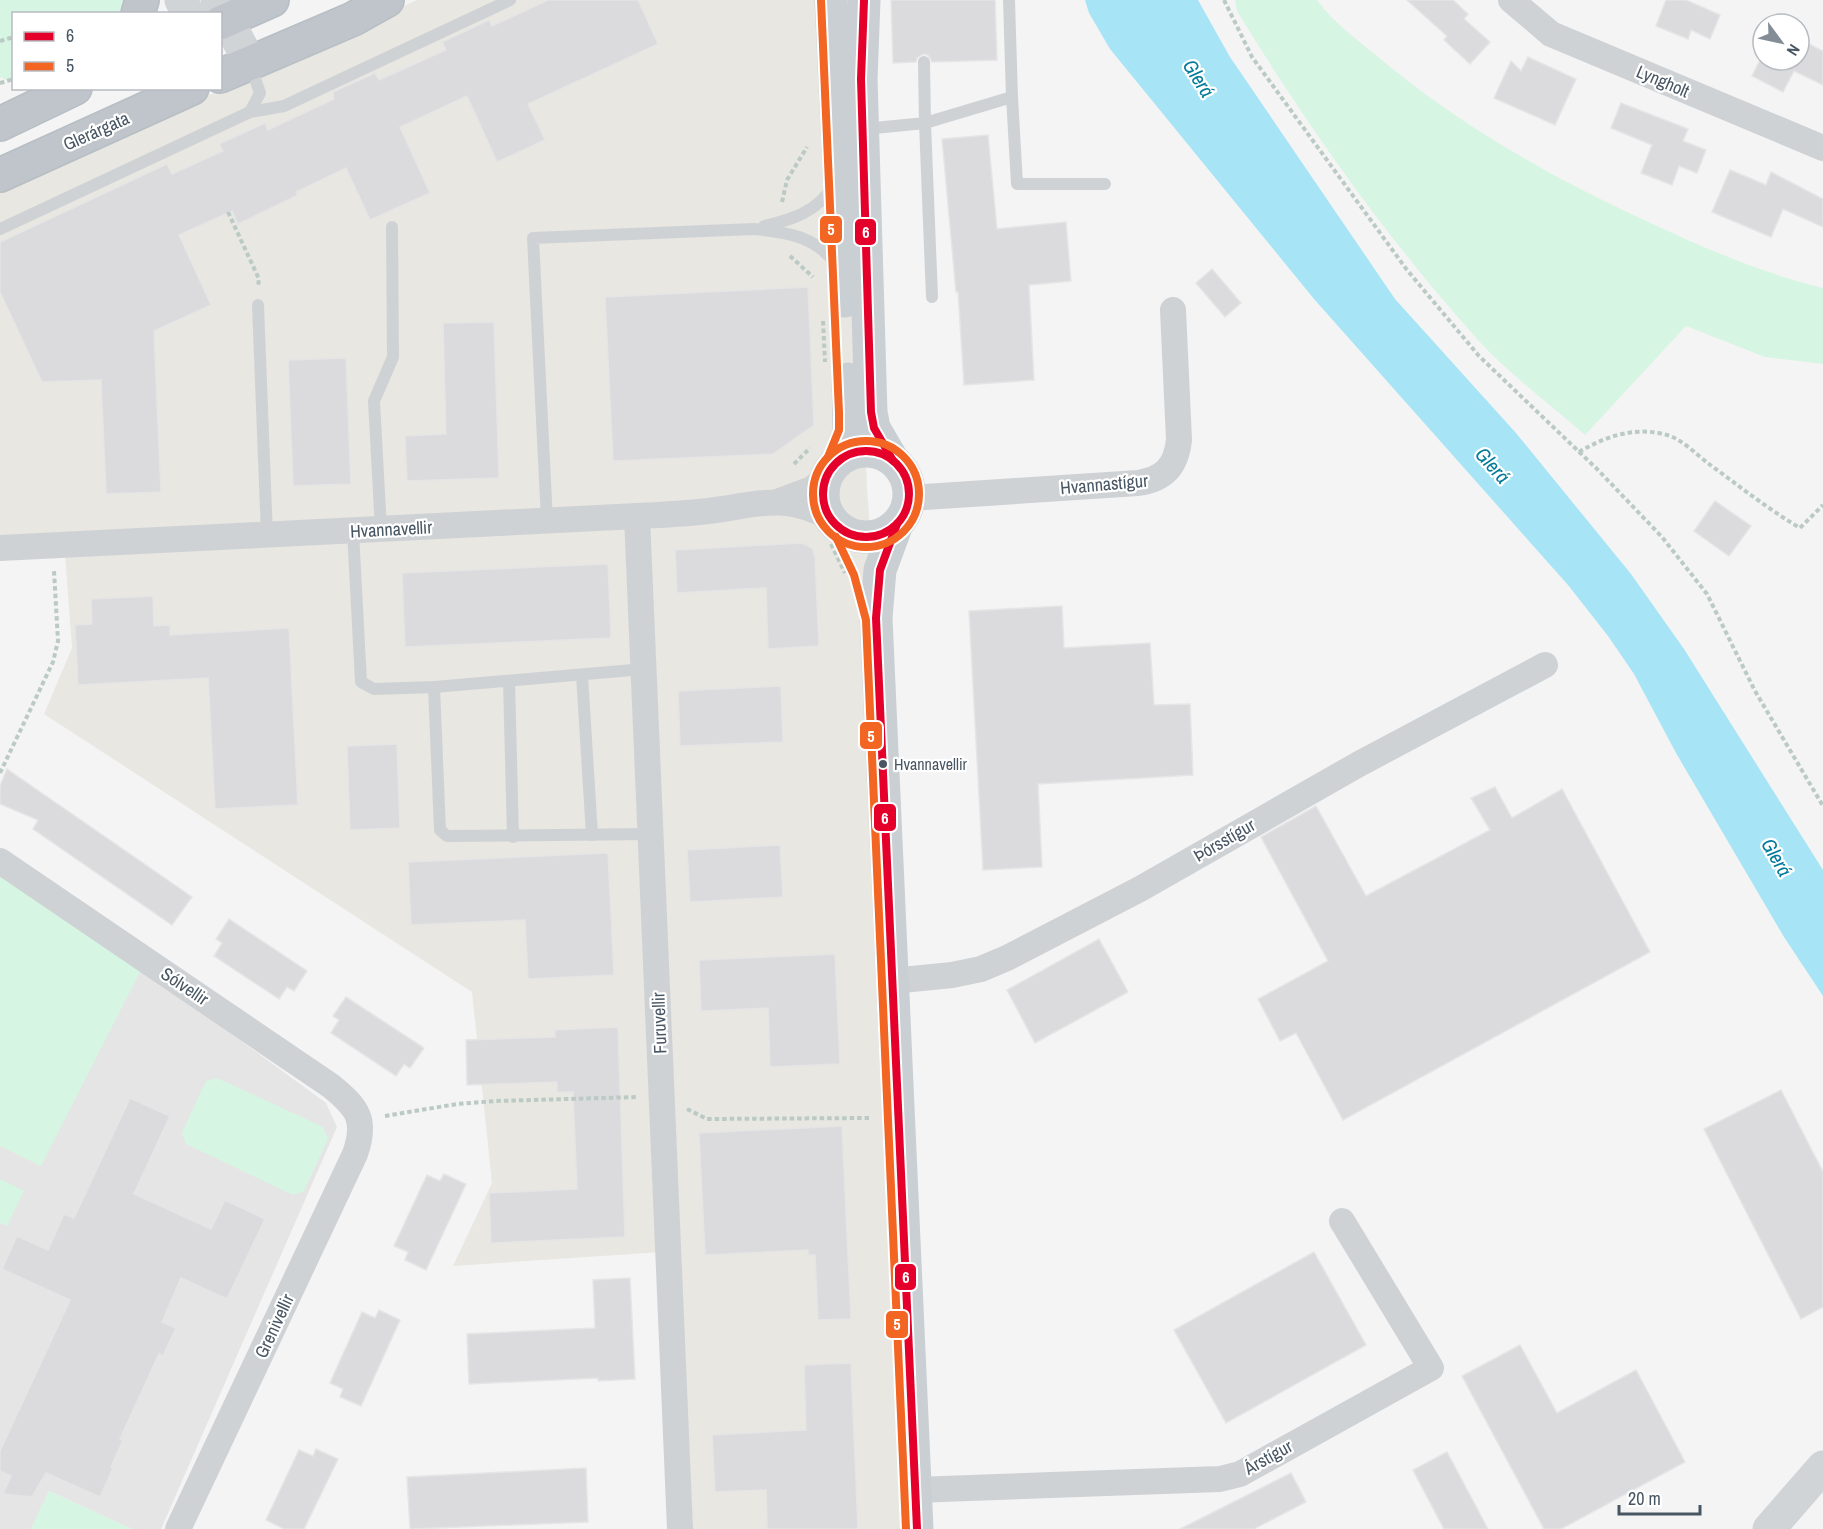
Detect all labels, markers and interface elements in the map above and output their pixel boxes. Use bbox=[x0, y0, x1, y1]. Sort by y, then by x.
legend bbox=[12, 12, 222, 90]
north arrow bbox=[1751, 12, 1811, 72]
text: 6 bbox=[66, 23, 74, 48]
text: N bbox=[1782, 40, 1805, 60]
text: 5 bbox=[66, 53, 74, 78]
water label: Glerá bbox=[1177, 54, 1221, 102]
street label: Lyngholt bbox=[1633, 59, 1693, 103]
street label: Glerárgata bbox=[59, 105, 133, 157]
line badge: 5 bbox=[819, 215, 843, 244]
text: 5 bbox=[827, 218, 835, 240]
line badge: 6 bbox=[854, 218, 877, 246]
text: 6 bbox=[862, 221, 870, 243]
water label: Glerá bbox=[1470, 441, 1516, 489]
street label: Hvannastígur bbox=[1059, 468, 1149, 500]
street label: Hvannavellir bbox=[349, 514, 433, 544]
line badge: 5 bbox=[859, 721, 883, 750]
text: 5 bbox=[867, 725, 875, 747]
place label: Hvannavellir bbox=[894, 753, 968, 775]
marker: Hvannavellir bbox=[877, 758, 889, 770]
line badge: 6 bbox=[873, 803, 897, 832]
text: 6 bbox=[881, 807, 889, 829]
street label: Þórsstígur bbox=[1189, 812, 1259, 868]
water label: Glerá bbox=[1755, 833, 1799, 881]
street label: Sólvellir bbox=[156, 961, 214, 1011]
street label: Furuvellir bbox=[645, 992, 673, 1054]
line badge: 6 bbox=[894, 1263, 917, 1291]
text: 6 bbox=[902, 1266, 910, 1288]
street label: Grenivellir bbox=[248, 1290, 300, 1362]
line badge: 5 bbox=[885, 1310, 909, 1339]
text: 5 bbox=[893, 1313, 901, 1335]
street label: Árstígur bbox=[1238, 1434, 1297, 1481]
scale bar bbox=[1619, 1478, 1700, 1516]
text: 20 m bbox=[1628, 1486, 1661, 1511]

